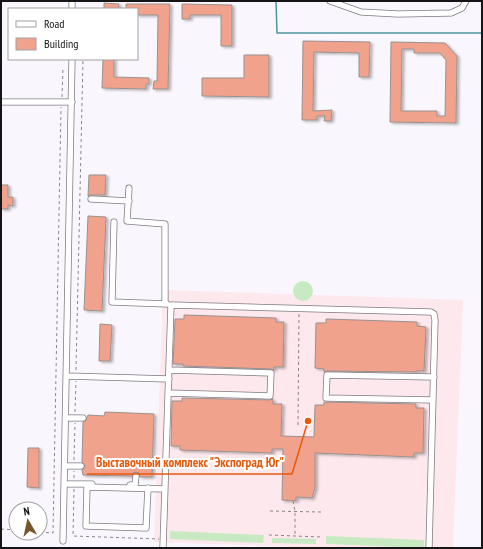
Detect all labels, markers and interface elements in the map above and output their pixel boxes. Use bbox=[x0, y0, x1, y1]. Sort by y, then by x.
legend bbox=[8, 8, 138, 60]
text: Road bbox=[44, 16, 64, 31]
text: Building bbox=[44, 36, 79, 51]
callout: Выставочный комплекс "Экспоград Юг" bbox=[87, 449, 292, 474]
text: Выставочный комплекс "Экспоград Юг" bbox=[96, 454, 284, 471]
north arrow bbox=[8, 501, 48, 541]
text: N bbox=[22, 504, 31, 519]

